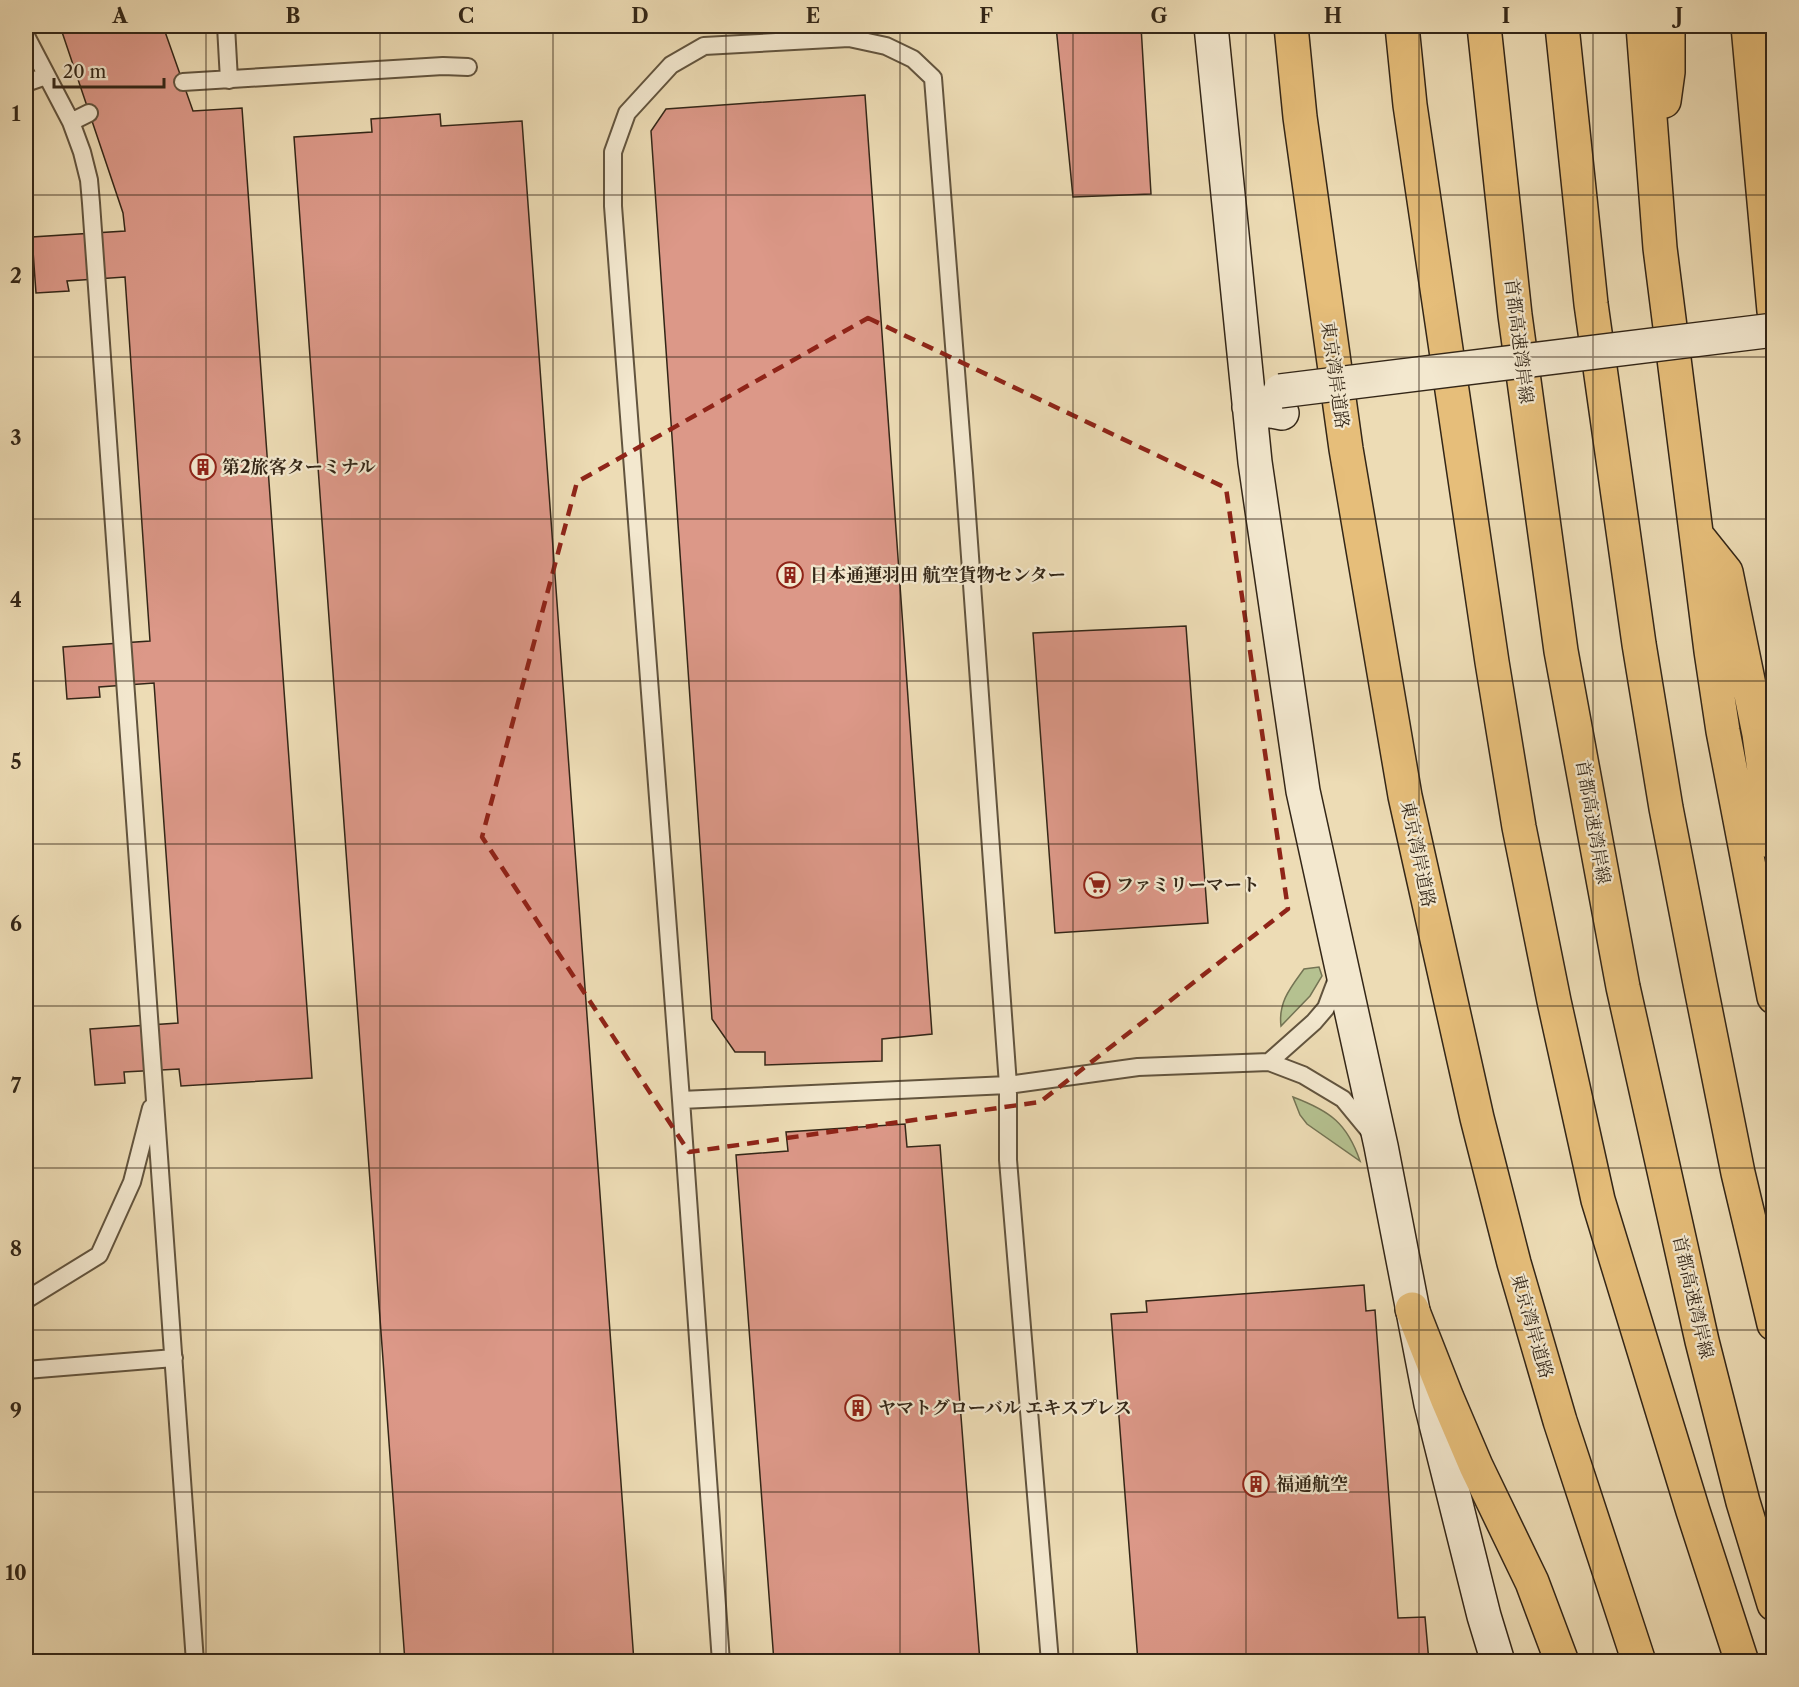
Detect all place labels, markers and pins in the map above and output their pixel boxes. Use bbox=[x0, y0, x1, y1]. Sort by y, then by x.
building icon: 第2旅客ターミナル bbox=[188, 452, 218, 482]
place label: 第2旅客ターミナル bbox=[222, 456, 376, 478]
building icon: 日本通運羽田 航空貨物センター bbox=[775, 560, 805, 590]
place label: 日本通運羽田 航空貨物センター bbox=[810, 564, 1066, 586]
supermarket icon: ファミリーマート bbox=[1082, 870, 1112, 900]
place label: ファミリーマート bbox=[1116, 874, 1260, 896]
building icon: ヤマトグローバル エキスプレス bbox=[843, 1393, 873, 1423]
place label: ヤマトグローバル エキスプレス bbox=[878, 1397, 1132, 1419]
building icon: 福通航空 bbox=[1241, 1469, 1271, 1499]
place label: 福通航空 bbox=[1276, 1473, 1348, 1495]

